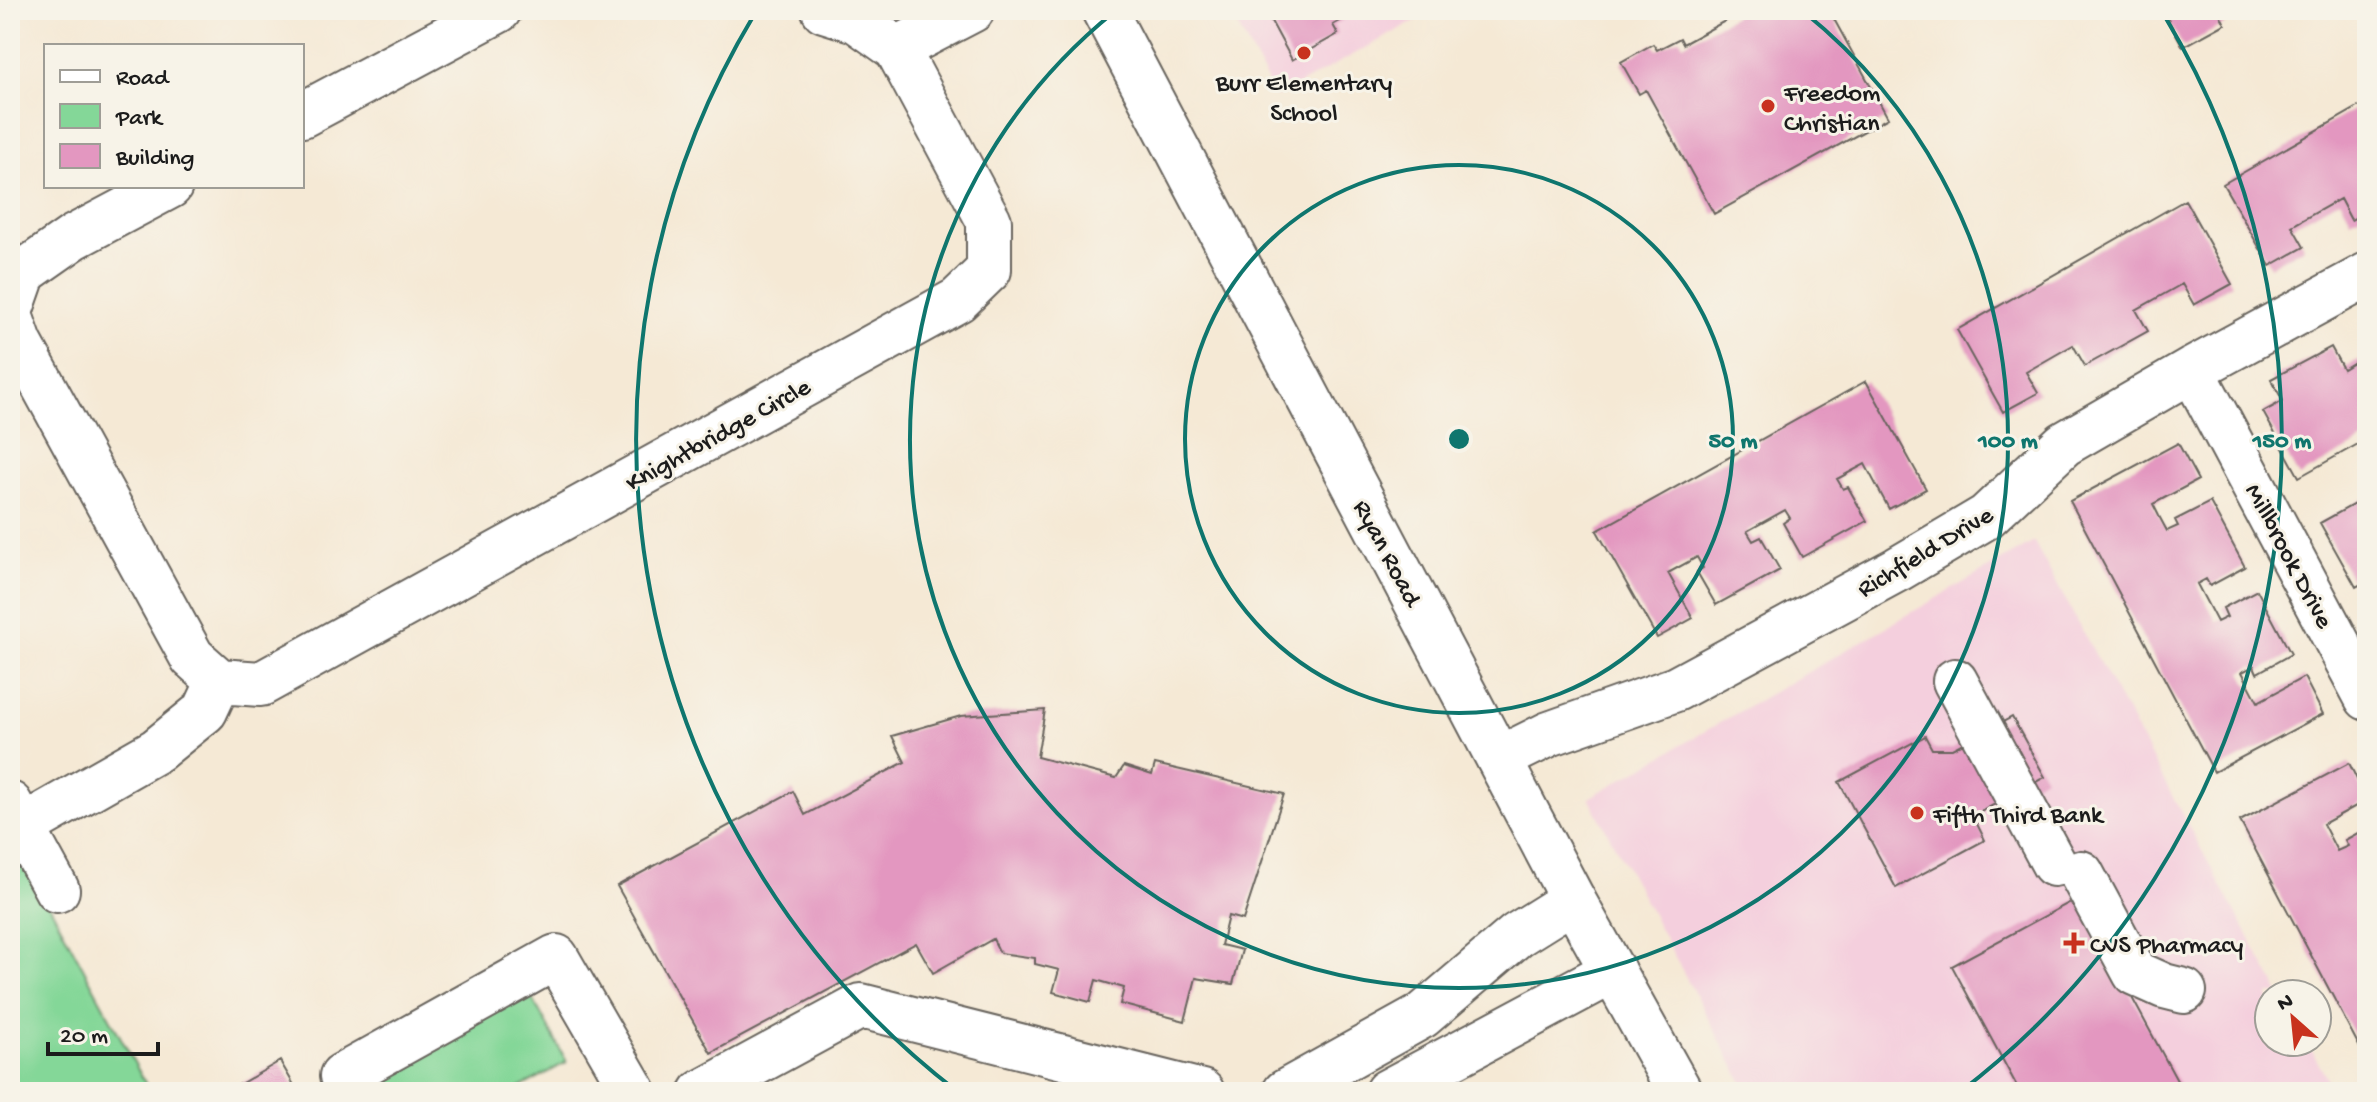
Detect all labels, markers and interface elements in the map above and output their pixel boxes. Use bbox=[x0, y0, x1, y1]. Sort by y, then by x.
legend bbox=[44, 44, 304, 188]
marker: Burr Elementary School bbox=[1295, 44, 1313, 62]
text: Road bbox=[116, 65, 170, 94]
place label: Burr Elementary School bbox=[1215, 70, 1393, 131]
place label: Freedom Christian bbox=[1783, 80, 1881, 141]
marker: Freedom Christian bbox=[1759, 97, 1777, 115]
text: Park bbox=[115, 105, 164, 134]
text: Building bbox=[115, 145, 194, 174]
street label: Knightbridge Circle bbox=[621, 373, 818, 501]
centre of rings bbox=[1445, 425, 1473, 453]
text: 50 m bbox=[1709, 428, 1757, 457]
text: 100 m bbox=[1977, 428, 2038, 457]
text: 150 m bbox=[2252, 428, 2311, 457]
street label: Millbrook Drive bbox=[2236, 479, 2338, 635]
street label: Ryan Road bbox=[1344, 496, 1427, 614]
street label: Richfield Drive bbox=[1853, 501, 2000, 607]
place label: Fifth Third Bank bbox=[1932, 802, 2105, 833]
marker: Fifth Third Bank bbox=[1908, 804, 1926, 822]
place label: CVS Pharmacy bbox=[2090, 932, 2243, 963]
marker: CVS Pharmacy bbox=[2065, 934, 2083, 952]
north arrow bbox=[2253, 978, 2333, 1058]
text: N bbox=[2273, 989, 2298, 1019]
scale bar bbox=[48, 1006, 158, 1056]
text: 20 m bbox=[60, 1023, 108, 1052]

